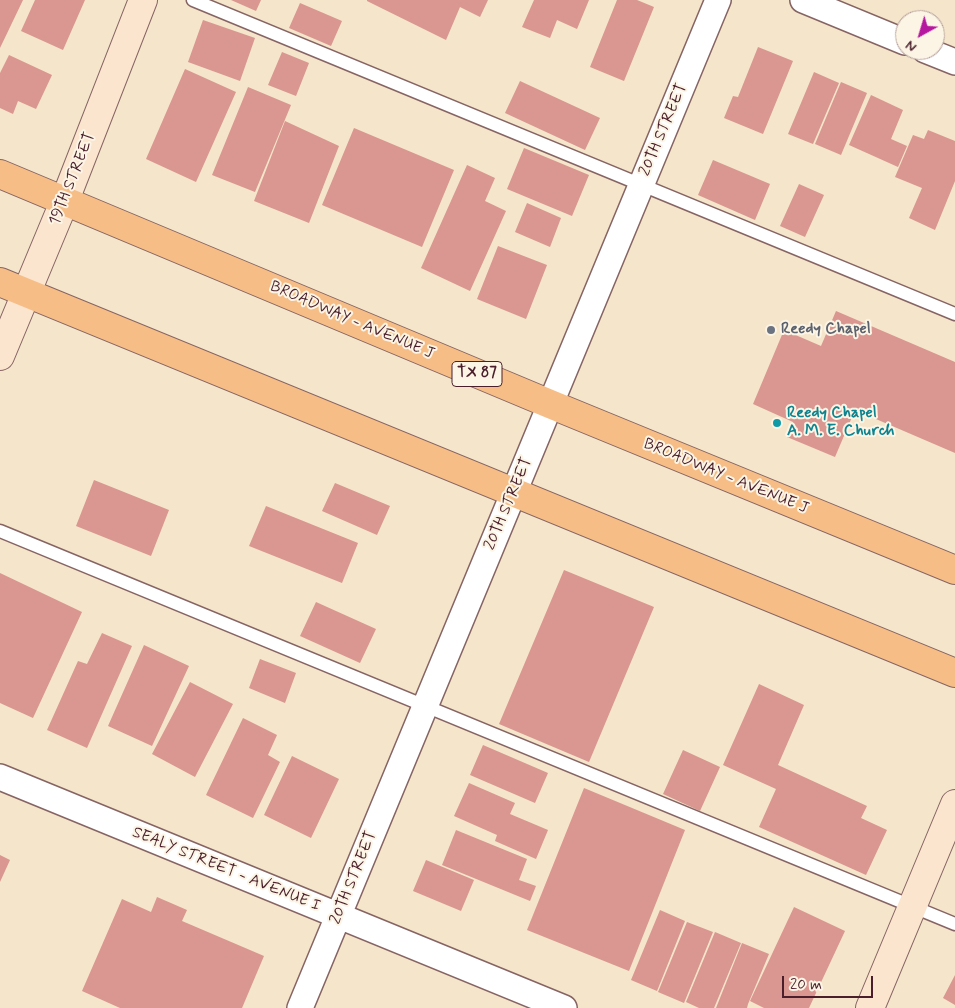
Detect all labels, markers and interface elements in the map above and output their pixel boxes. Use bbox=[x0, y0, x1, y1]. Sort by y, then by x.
north arrow bbox=[895, 10, 945, 60]
text: N bbox=[902, 36, 920, 56]
street label: 20TH STREET bbox=[636, 81, 692, 179]
street label: 19TH STREET bbox=[46, 130, 100, 228]
street label: BROADWAY - AVENUE J bbox=[267, 278, 437, 364]
place label: Reedy Chapel bbox=[781, 320, 871, 340]
marker: Reedy Chapel bbox=[765, 324, 777, 336]
road number: TX 87 bbox=[452, 362, 502, 386]
place label: Reedy Chapel A. M. E. Church bbox=[787, 404, 894, 442]
marker: Reedy Chapel A. M. E. Church bbox=[771, 417, 783, 429]
street label: BROADWAY - AVENUE J bbox=[641, 435, 811, 519]
street label: 20TH STREET bbox=[481, 455, 537, 553]
street label: SEALY STREET - AVENUE I bbox=[129, 823, 323, 917]
street label: 20TH STREET bbox=[327, 829, 381, 927]
scale bar bbox=[785, 966, 876, 998]
text: 20 m bbox=[790, 975, 822, 995]

